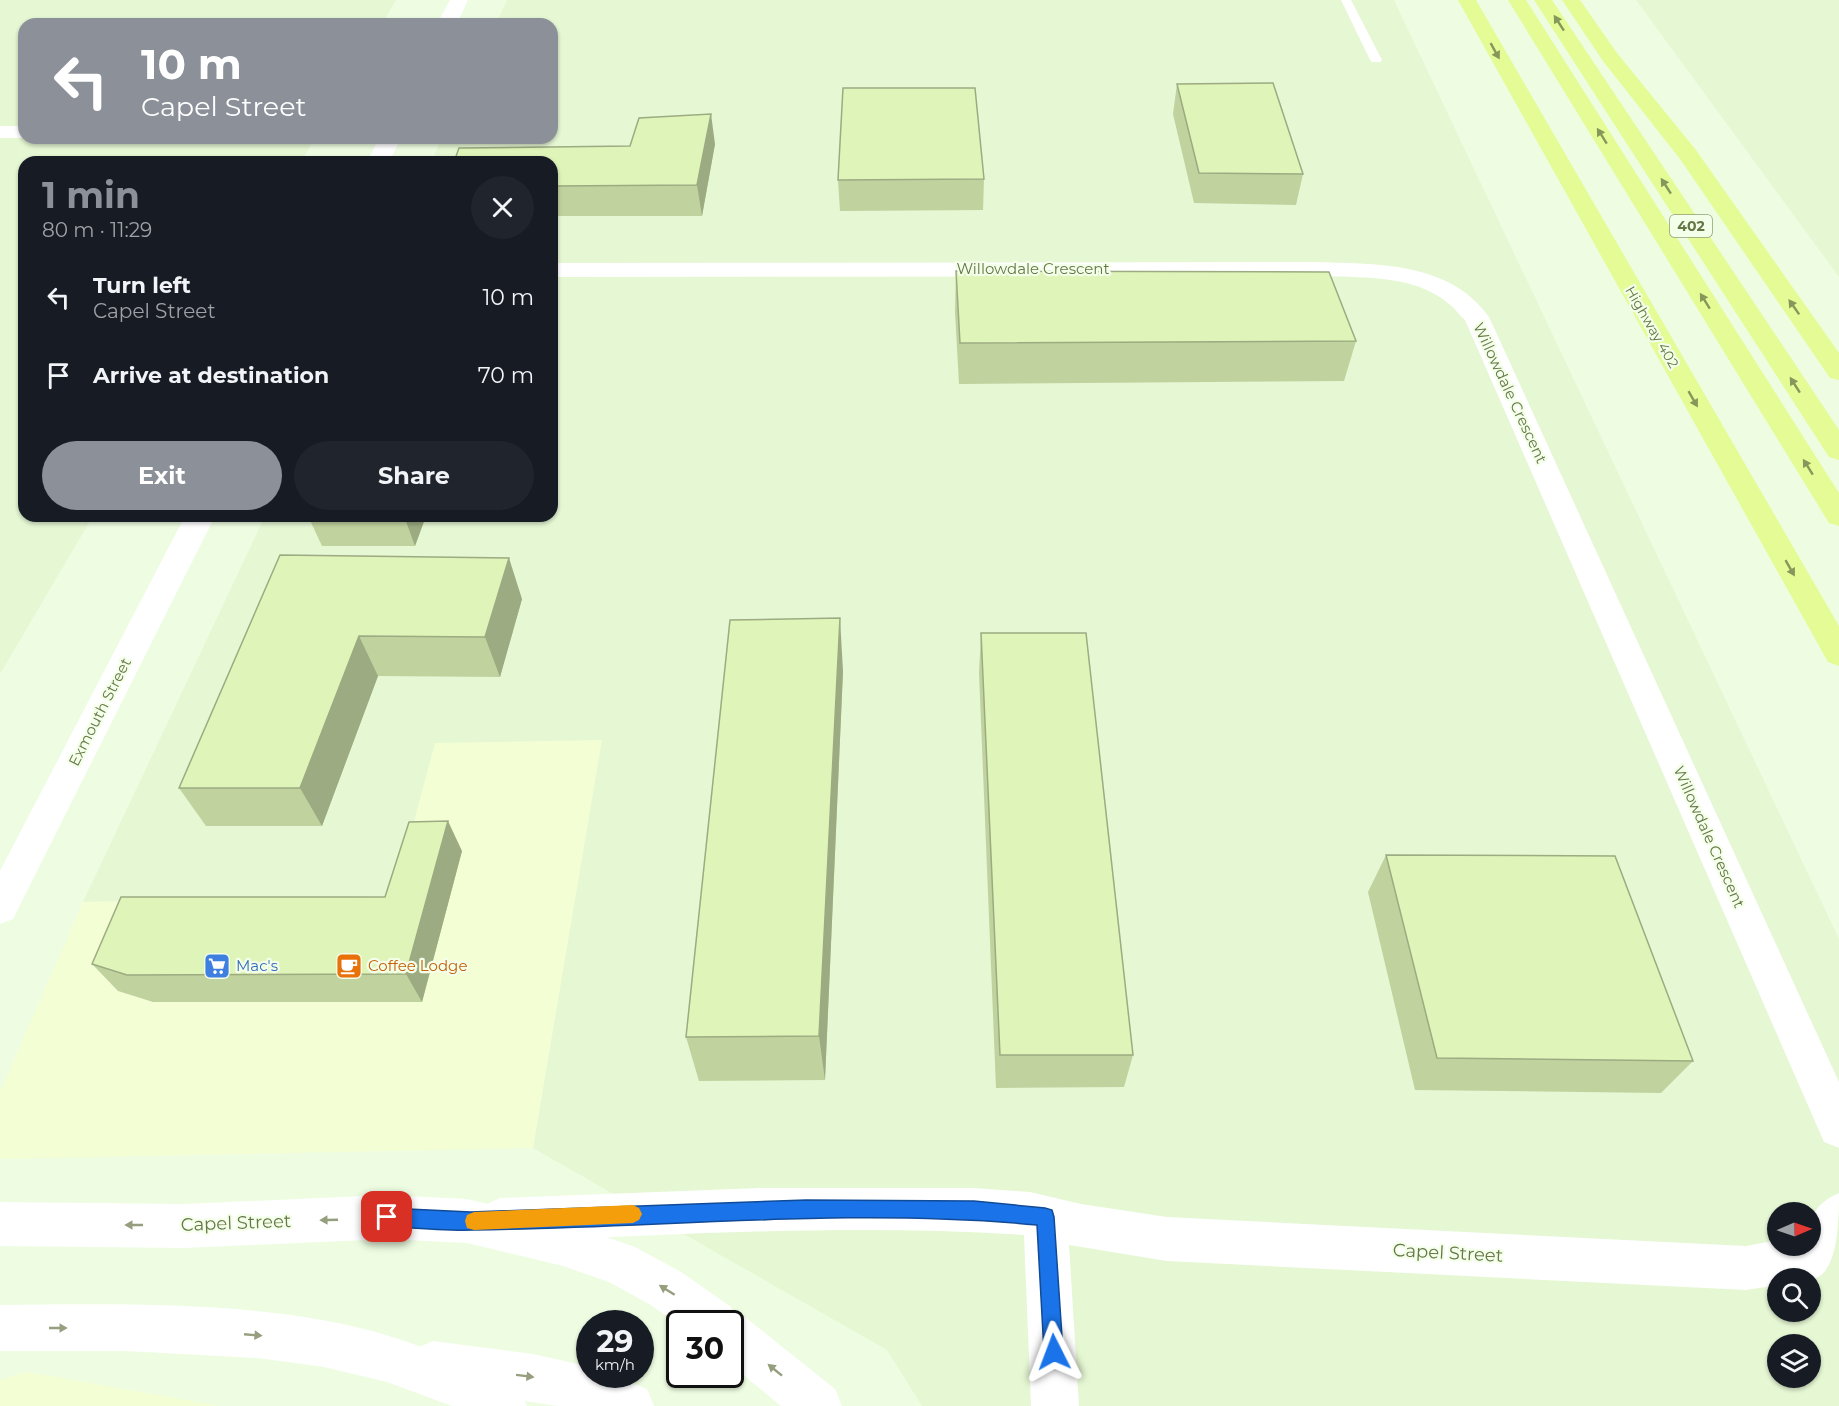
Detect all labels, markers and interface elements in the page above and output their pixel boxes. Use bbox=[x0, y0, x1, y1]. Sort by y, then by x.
one-way arrow bbox=[1553, 15, 1564, 32]
text: 10 m bbox=[141, 38, 242, 90]
icon: left bbox=[42, 42, 120, 120]
one-way arrow bbox=[1490, 43, 1500, 60]
text: Capel Street bbox=[141, 90, 306, 123]
one-way arrow bbox=[1596, 128, 1607, 144]
text: 1 min bbox=[42, 173, 140, 217]
button: close bbox=[471, 176, 534, 239]
one-way arrow bbox=[1660, 178, 1671, 195]
road number: 402 bbox=[1670, 215, 1712, 237]
text: 80 m · 11:29 bbox=[42, 218, 152, 242]
street label: Willowdale Crescent bbox=[956, 259, 1110, 278]
text: Turn left bbox=[93, 272, 191, 299]
icon: left bbox=[42, 281, 75, 314]
street label: Highway 402 bbox=[1621, 283, 1683, 371]
text: 10 m bbox=[482, 284, 534, 311]
one-way arrow bbox=[1699, 293, 1710, 309]
text: Capel Street bbox=[93, 299, 216, 323]
one-way arrow bbox=[1788, 299, 1800, 315]
street label: Willowdale Crescent bbox=[1469, 319, 1551, 466]
icon: arrive bbox=[42, 359, 75, 392]
text: Arrive at destination bbox=[93, 362, 329, 389]
text: 70 m bbox=[478, 362, 534, 389]
one-way arrow bbox=[1790, 377, 1801, 393]
one-way arrow bbox=[1688, 391, 1698, 408]
button: Exit bbox=[42, 441, 282, 510]
button: Share bbox=[294, 441, 534, 510]
one-way arrow bbox=[1803, 459, 1814, 475]
one-way arrow bbox=[1785, 560, 1795, 577]
street label: Exmouth Street bbox=[64, 655, 135, 769]
street label: Willowdale Crescent bbox=[1670, 763, 1749, 911]
supermarket icon: Mac's bbox=[202, 951, 232, 981]
cafe icon: Coffee Lodge bbox=[334, 951, 364, 981]
place label: Mac's bbox=[236, 956, 278, 975]
place label: Coffee Lodge bbox=[368, 956, 467, 975]
pin bbox=[361, 1191, 412, 1242]
icon: arrive bbox=[370, 1200, 403, 1233]
north arrow bbox=[1767, 1202, 1821, 1256]
map controls bbox=[1767, 1202, 1821, 1388]
street label: Capel Street bbox=[181, 1210, 291, 1236]
one-way arrow bbox=[319, 1215, 338, 1224]
one-way arrow bbox=[124, 1221, 143, 1230]
street label: Capel Street bbox=[1392, 1239, 1504, 1267]
button: search bbox=[1767, 1268, 1821, 1322]
one-way arrow bbox=[659, 1285, 675, 1296]
speed limit sign: 30 bbox=[666, 1310, 744, 1388]
position arrow bbox=[1022, 1320, 1086, 1384]
one-way arrow bbox=[49, 1323, 68, 1333]
text: 29 bbox=[597, 1323, 633, 1360]
one-way arrow bbox=[244, 1330, 263, 1340]
button: layers bbox=[1767, 1334, 1821, 1388]
text: km/h bbox=[595, 1355, 635, 1374]
one-way arrow bbox=[767, 1363, 783, 1376]
one-way arrow bbox=[516, 1371, 535, 1380]

